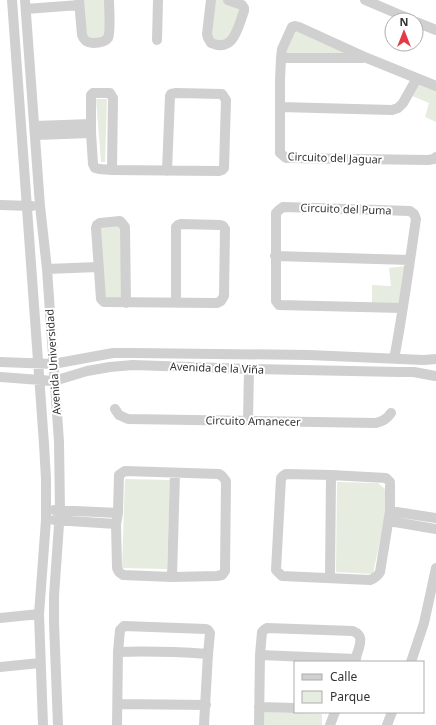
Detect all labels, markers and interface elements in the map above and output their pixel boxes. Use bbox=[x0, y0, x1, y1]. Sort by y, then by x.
north arrow bbox=[384, 12, 424, 52]
text: N bbox=[400, 14, 408, 29]
street label: Circuito del Jaguar bbox=[287, 148, 383, 167]
street label: Circuito del Puma bbox=[300, 199, 392, 218]
street label: Avenida Universidad bbox=[41, 309, 64, 415]
street label: Avenida de la Viña bbox=[170, 358, 264, 377]
street label: Circuito Amanecer bbox=[205, 412, 301, 429]
legend bbox=[294, 661, 424, 713]
text: Calle bbox=[330, 668, 358, 685]
text: Parque bbox=[330, 688, 371, 705]

